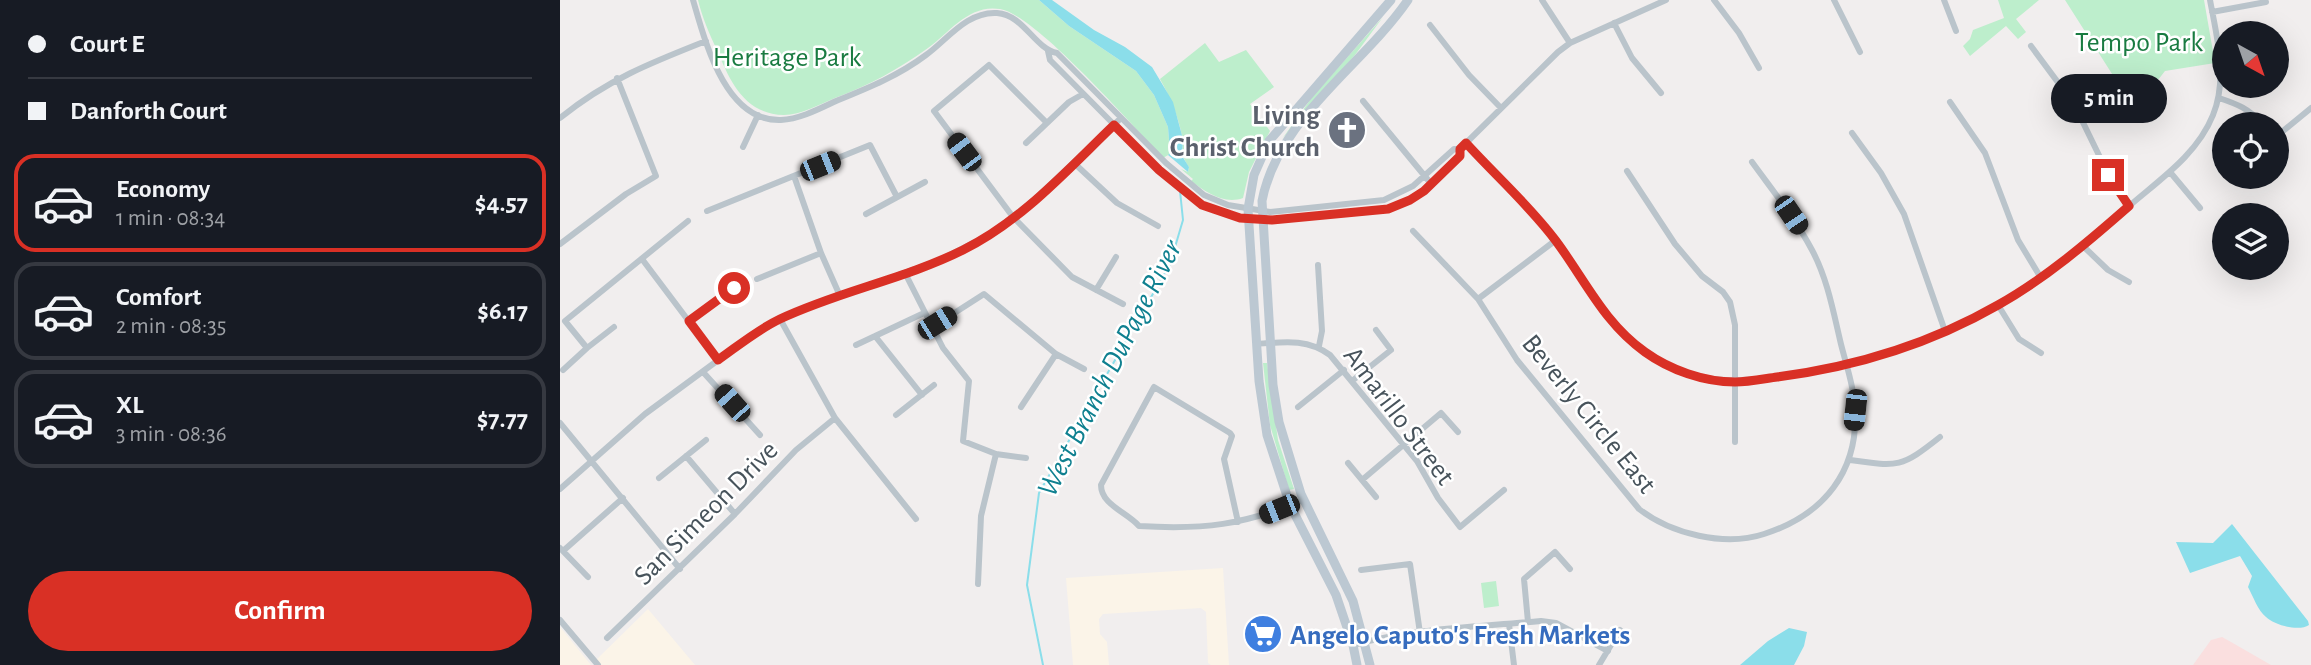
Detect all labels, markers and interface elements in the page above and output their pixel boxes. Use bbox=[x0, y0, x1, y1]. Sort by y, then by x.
north arrow bbox=[2212, 21, 2289, 98]
map controls bbox=[2212, 21, 2289, 280]
park label: Tempo Park bbox=[2075, 29, 2203, 57]
text: Court E bbox=[70, 31, 144, 57]
park label: Heritage Park bbox=[713, 44, 862, 72]
callout: 5 min bbox=[2050, 74, 2166, 122]
text: 5 min bbox=[2084, 87, 2134, 110]
text: Danforth Court bbox=[70, 98, 227, 124]
place label: Living Christ Church bbox=[1170, 102, 1321, 162]
church icon: Living Christ Church bbox=[1326, 109, 1368, 151]
button: locate bbox=[2212, 112, 2289, 189]
car bbox=[943, 129, 986, 175]
car bbox=[797, 148, 844, 184]
route end bbox=[2092, 159, 2124, 191]
icon: car bbox=[32, 172, 95, 235]
text: Economy bbox=[116, 176, 210, 202]
text: $4.57 bbox=[475, 190, 528, 216]
car bbox=[1771, 192, 1812, 238]
button: layers bbox=[2212, 203, 2289, 280]
text: 1 min · 08:34 bbox=[116, 207, 225, 230]
water label: West Branch DuPage River bbox=[1032, 234, 1188, 502]
route start bbox=[718, 272, 750, 304]
icon: car bbox=[32, 280, 95, 343]
text: Comfort bbox=[116, 284, 201, 310]
text: $6.17 bbox=[477, 298, 528, 324]
car bbox=[914, 303, 961, 343]
text: 2 min · 08:35 bbox=[116, 315, 226, 338]
street label: Beverly Circle East bbox=[1516, 330, 1661, 499]
street label: Amarillo Street bbox=[1338, 342, 1459, 491]
car bbox=[711, 380, 754, 426]
icon: car bbox=[32, 388, 95, 451]
car bbox=[1843, 388, 1868, 432]
text: XL bbox=[116, 392, 143, 418]
text: $7.77 bbox=[477, 406, 528, 432]
text: 3 min · 08:36 bbox=[116, 423, 227, 446]
street label: San Simeon Drive bbox=[629, 436, 784, 591]
car bbox=[1256, 491, 1303, 527]
button: Confirm bbox=[28, 571, 532, 651]
supermarket icon: Angelo Caputo's Fresh Markets bbox=[1242, 613, 1284, 655]
place label: Angelo Caputo's Fresh Markets bbox=[1290, 622, 1630, 650]

